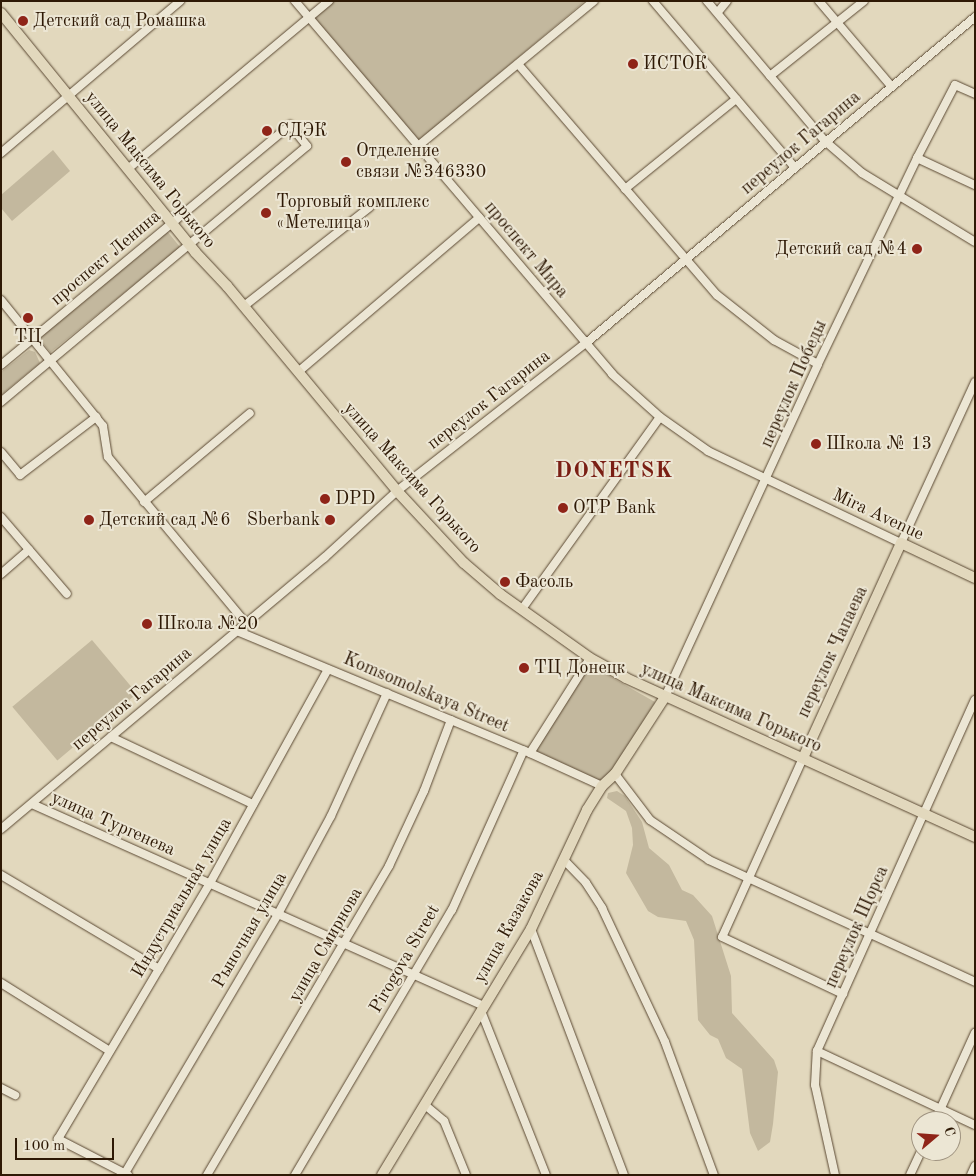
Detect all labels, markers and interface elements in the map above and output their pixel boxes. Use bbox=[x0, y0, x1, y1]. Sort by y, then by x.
place label: Детский сад Ромашка bbox=[33, 10, 206, 32]
marker: Детский сад Ромашка bbox=[17, 15, 29, 27]
place label: ИСТОК bbox=[643, 53, 707, 75]
marker: ИСТОК bbox=[627, 58, 639, 70]
street label: улица Максима Горького bbox=[80, 87, 220, 253]
street label: переулок Гагарина bbox=[737, 87, 865, 199]
place label: СДЭК bbox=[277, 120, 327, 142]
marker: СДЭК bbox=[261, 125, 273, 137]
place label: Отделение связи №346330 bbox=[356, 141, 486, 183]
marker: Отделение связи №346330 bbox=[340, 156, 352, 168]
place label: Торговый комплекс «Метелица» bbox=[276, 192, 429, 234]
street label: проспект Мира bbox=[479, 197, 573, 303]
street label: проспект Ленина bbox=[46, 206, 166, 310]
marker: Торговый комплекс «Метелица» bbox=[260, 207, 272, 219]
place label: Детский сад №4 bbox=[775, 238, 907, 260]
marker: Детский сад №4 bbox=[911, 243, 923, 255]
marker: ТЦ bbox=[22, 312, 34, 324]
street label: переулок Победы bbox=[756, 317, 832, 451]
place label: ТЦ bbox=[14, 326, 42, 348]
street label: переулок Гагарина bbox=[423, 345, 555, 455]
street label: улица Максима Горького bbox=[338, 398, 486, 558]
place label: Школа № 13 bbox=[826, 433, 932, 455]
marker: Школа № 13 bbox=[810, 438, 822, 450]
district label: DONETSK bbox=[554, 459, 674, 485]
street label: Mira Avenue bbox=[829, 484, 927, 546]
place label: DPD bbox=[335, 488, 375, 510]
marker: DPD bbox=[319, 493, 331, 505]
place label: OTP Bank bbox=[573, 497, 656, 519]
marker: OTP Bank bbox=[557, 502, 569, 514]
place label: Детский сад №6 bbox=[99, 509, 231, 531]
place label: Sberbank bbox=[247, 509, 320, 531]
marker: Детский сад №6 bbox=[83, 514, 95, 526]
marker: Sberbank bbox=[324, 514, 336, 526]
place label: Фасоль bbox=[515, 571, 573, 593]
marker: Фасоль bbox=[499, 576, 511, 588]
street label: переулок Чапаева bbox=[793, 583, 873, 721]
place label: Школа №20 bbox=[157, 613, 258, 635]
marker: Школа №20 bbox=[141, 618, 153, 630]
street label: переулок Гагарина bbox=[68, 643, 196, 755]
street label: Komsomolskaya Street bbox=[340, 648, 512, 738]
place label: ТЦ Донецк bbox=[534, 657, 626, 679]
street label: улица Максима Горького bbox=[637, 658, 825, 758]
marker: ТЦ Донецк bbox=[518, 662, 530, 674]
street label: улица Тургенева bbox=[48, 787, 178, 861]
street label: Индустриальная улица bbox=[127, 814, 237, 982]
street label: переулок Щорса bbox=[820, 863, 894, 991]
street label: улица Казакова bbox=[469, 867, 549, 987]
street label: Рыночная улица bbox=[208, 868, 292, 992]
street label: улица Смирнова bbox=[284, 884, 368, 1006]
street label: Pirogova Street bbox=[365, 901, 445, 1017]
north arrow bbox=[911, 1111, 961, 1161]
text: С bbox=[941, 1125, 957, 1138]
scale bar bbox=[18, 1128, 116, 1160]
text: 100 m bbox=[23, 1139, 65, 1154]

